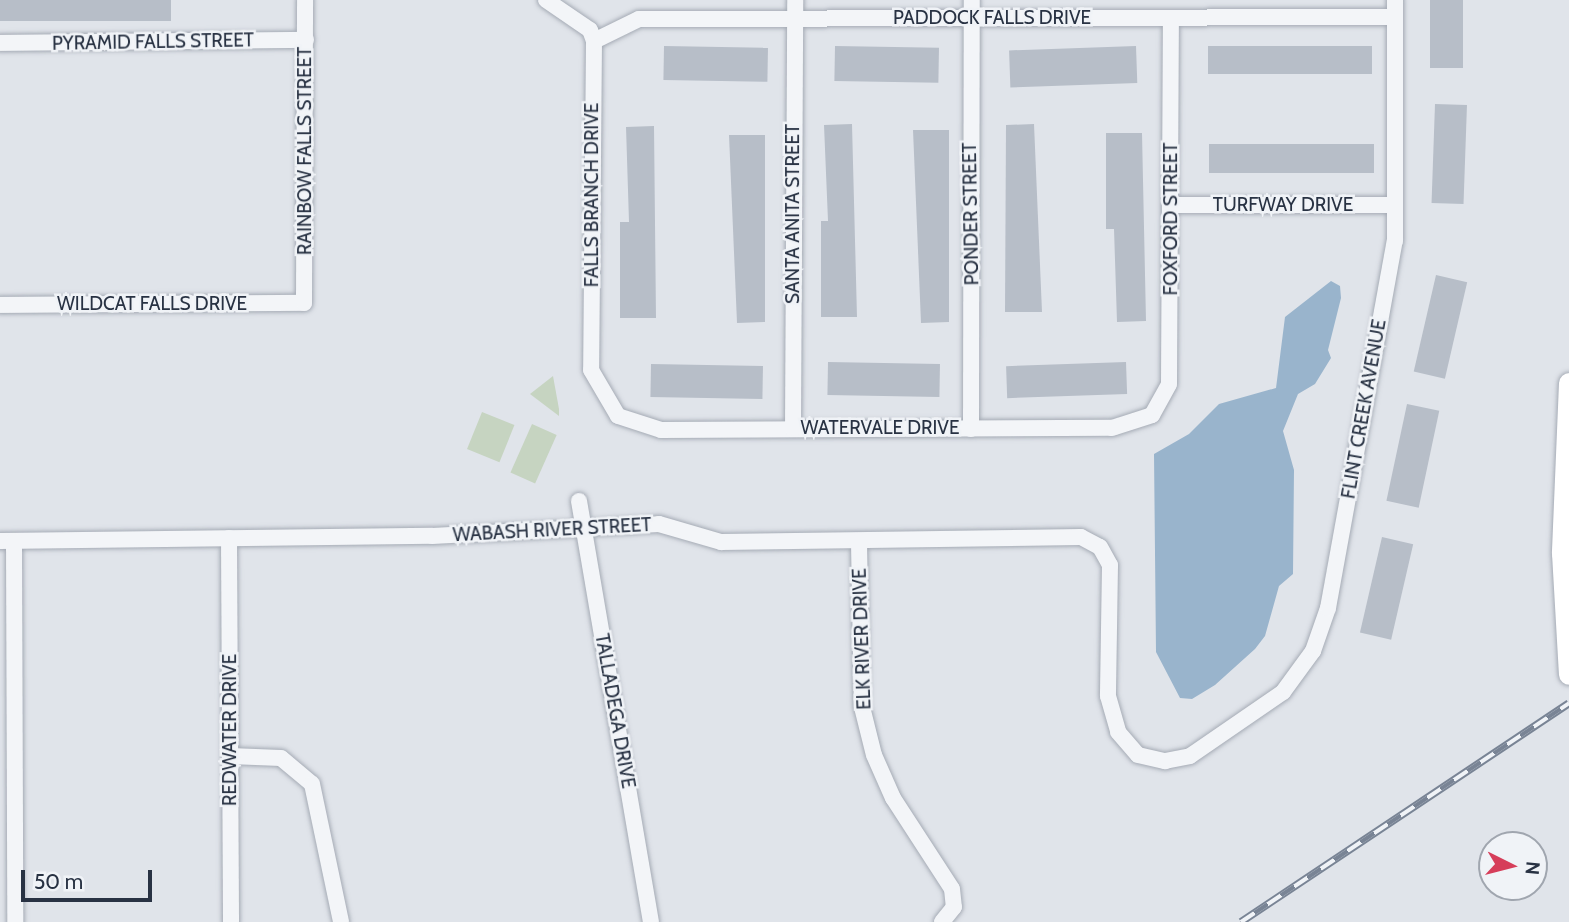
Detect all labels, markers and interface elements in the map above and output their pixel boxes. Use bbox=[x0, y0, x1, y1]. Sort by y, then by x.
street label: PADDOCK FALLS DRIVE bbox=[893, 7, 1091, 29]
street label: PYRAMID FALLS STREET bbox=[52, 29, 254, 55]
street label: RAINBOW FALLS STREET bbox=[294, 47, 316, 255]
street label: FALLS BRANCH DRIVE bbox=[581, 103, 603, 287]
street label: SANTA ANITA STREET bbox=[782, 124, 804, 304]
street label: PONDER STREET bbox=[958, 142, 984, 286]
street label: FOXFORD STREET bbox=[1160, 143, 1182, 295]
street label: TURFWAY DRIVE bbox=[1213, 194, 1353, 216]
street label: WILDCAT FALLS DRIVE bbox=[57, 293, 247, 315]
street label: FLINT CREEK AVENUE bbox=[1337, 317, 1391, 501]
street label: WATERVALE DRIVE bbox=[801, 417, 959, 439]
street label: WABASH RIVER STREET bbox=[452, 513, 652, 547]
street label: ELK RIVER DRIVE bbox=[848, 568, 876, 710]
street label: TALLADEGA DRIVE bbox=[590, 632, 640, 790]
street label: REDWATER DRIVE bbox=[219, 654, 241, 806]
north arrow bbox=[1478, 831, 1548, 901]
scale bar bbox=[24, 856, 156, 900]
text: N bbox=[1520, 860, 1545, 876]
text: 50 m bbox=[34, 869, 83, 894]

